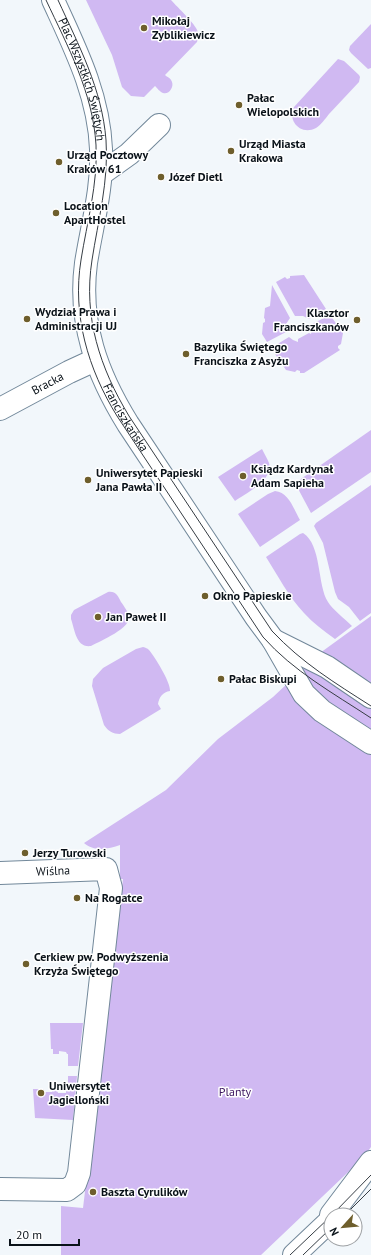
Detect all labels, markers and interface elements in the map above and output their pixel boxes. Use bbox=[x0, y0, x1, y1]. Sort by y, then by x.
place label: Mikołaj Zyblikiewicz bbox=[152, 13, 215, 42]
street label: Plac Wszystkich Świętych bbox=[55, 15, 109, 141]
marker: Mikołaj Zyblikiewicz bbox=[139, 23, 149, 33]
place label: Pałac Wielopolskich bbox=[247, 90, 319, 119]
marker: Pałac Wielopolskich bbox=[234, 100, 244, 110]
place label: Urząd Miasta Krakowa bbox=[239, 136, 306, 165]
marker: Urząd Miasta Krakowa bbox=[226, 146, 236, 156]
place label: Urząd Pocztowy Kraków 61 bbox=[67, 147, 149, 176]
marker: Urząd Pocztowy Kraków 61 bbox=[54, 157, 64, 167]
place label: Józef Dietl bbox=[168, 169, 223, 184]
marker: Józef Dietl bbox=[156, 172, 166, 182]
place label: Location ApartHostel bbox=[64, 198, 126, 227]
marker: Location ApartHostel bbox=[51, 208, 61, 218]
place label: Wydział Prawa i Administracji UJ bbox=[35, 304, 117, 333]
place label: Klasztor Franciszkanów bbox=[274, 305, 350, 334]
marker: Wydział Prawa i Administracji UJ bbox=[22, 314, 32, 324]
marker: Klasztor Franciszkanów bbox=[352, 315, 362, 325]
place label: Bazylika Świętego Franciszka z Asyżu bbox=[194, 339, 288, 368]
marker: Bazylika Świętego Franciszka z Asyżu bbox=[181, 349, 191, 359]
street label: Bracka bbox=[29, 368, 66, 398]
street label: Franciszkańska bbox=[100, 381, 152, 454]
place label: Ksiądz Kardynał Adam Sapieha bbox=[251, 461, 333, 490]
place label: Uniwersytet Papieski Jana Pawła II bbox=[95, 465, 203, 494]
marker: Ksiądz Kardynał Adam Sapieha bbox=[238, 471, 248, 481]
marker: Uniwersytet Papieski Jana Pawła II bbox=[83, 475, 93, 485]
place label: Okno Papieskie bbox=[213, 588, 292, 603]
marker: Okno Papieskie bbox=[200, 591, 210, 601]
place label: Jan Paweł II bbox=[105, 609, 166, 624]
marker: Jan Paweł II bbox=[93, 612, 103, 622]
place label: Pałac Biskupi bbox=[229, 671, 297, 686]
marker: Pałac Biskupi bbox=[216, 674, 226, 684]
place label: Jerzy Turowski bbox=[32, 845, 106, 860]
marker: Jerzy Turowski bbox=[20, 848, 30, 858]
street label: Wiślna bbox=[36, 862, 70, 879]
place label: Na Rogatce bbox=[85, 890, 143, 905]
marker: Na Rogatce bbox=[72, 893, 82, 903]
place label: Cerkiew pw. Podwyższenia Krzyża Świętego bbox=[34, 949, 169, 978]
marker: Cerkiew pw. Podwyższenia Krzyża Świętego bbox=[21, 959, 31, 969]
place label: Uniwersytet Jagielloński bbox=[48, 1078, 111, 1107]
park label: Planty bbox=[219, 1084, 252, 1099]
marker: Uniwersytet Jagielloński bbox=[36, 1088, 46, 1098]
place label: Baszta Cyrulików bbox=[101, 1184, 188, 1199]
marker: Baszta Cyrulików bbox=[88, 1187, 98, 1197]
north arrow bbox=[323, 1207, 363, 1247]
scale bar bbox=[10, 1221, 79, 1247]
text: N bbox=[326, 1225, 342, 1238]
text: 20 m bbox=[16, 1227, 42, 1242]

